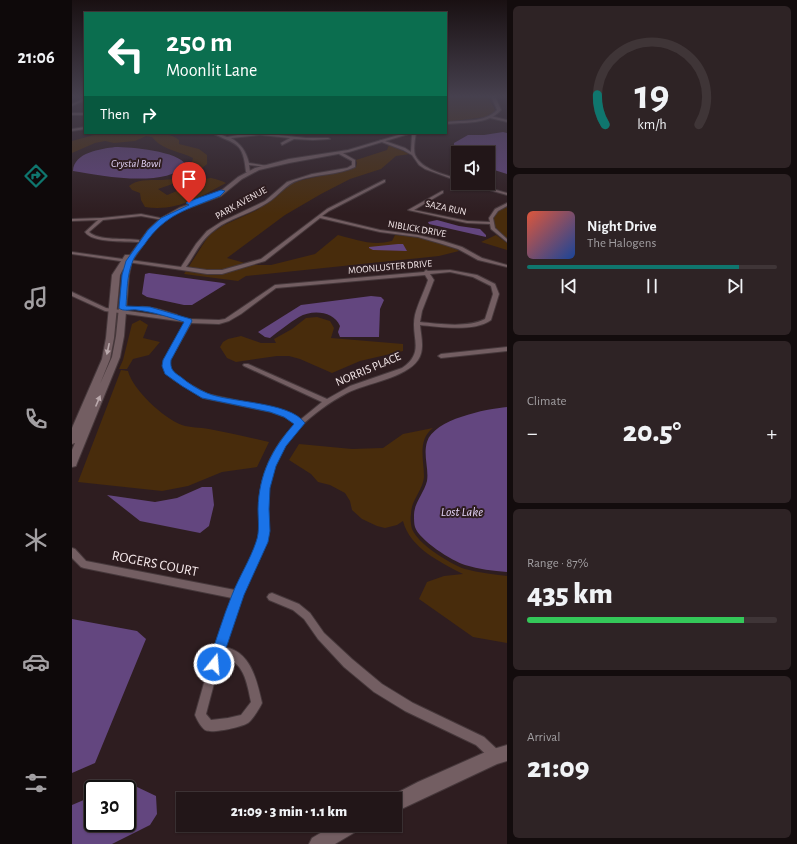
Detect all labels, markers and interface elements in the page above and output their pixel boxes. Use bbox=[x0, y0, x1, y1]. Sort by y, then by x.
icon: left bbox=[100, 28, 152, 80]
text: 250 m bbox=[166, 29, 233, 57]
text: 21:06 bbox=[17, 49, 55, 67]
text: Moonlit Lane bbox=[166, 62, 257, 80]
text: 19 bbox=[634, 75, 670, 116]
icon: right bbox=[138, 104, 160, 126]
text: Then bbox=[100, 107, 130, 122]
text: km/h bbox=[637, 117, 667, 131]
map controls bbox=[451, 146, 495, 190]
button: sound bbox=[451, 146, 495, 190]
water label: Crystal Bowl bbox=[111, 158, 161, 169]
icon: directions bbox=[22, 162, 50, 190]
pin bbox=[172, 162, 206, 203]
icon: arrive bbox=[178, 168, 200, 190]
street label: PARK AVENUE bbox=[214, 185, 269, 221]
street label: SAZA RUN bbox=[425, 199, 467, 217]
street label: NIBLICK DRIVE bbox=[387, 219, 447, 239]
text: Night Drive bbox=[587, 219, 657, 234]
text: The Halogens bbox=[587, 237, 656, 250]
street label: MOONLUSTER DRIVE bbox=[348, 258, 433, 276]
icon: previous bbox=[558, 275, 580, 297]
icon: pause bbox=[641, 275, 663, 297]
icon: next bbox=[724, 275, 746, 297]
icon: music bbox=[22, 284, 50, 312]
one-way arrow bbox=[104, 342, 110, 355]
street label: NORRIS PLACE bbox=[334, 350, 403, 388]
one-way arrow bbox=[96, 395, 102, 407]
text: Climate bbox=[527, 395, 566, 408]
icon: phone bbox=[22, 405, 50, 433]
text: 20.5° bbox=[623, 417, 681, 447]
text: − bbox=[527, 422, 538, 444]
text: + bbox=[766, 422, 777, 444]
water label: Lost Lake bbox=[441, 506, 483, 519]
icon: climate bbox=[22, 526, 50, 554]
street label: ROGERS COURT bbox=[111, 549, 199, 579]
text: Range · 87% bbox=[527, 557, 588, 570]
text: 435 km bbox=[527, 579, 613, 609]
position arrow bbox=[193, 643, 235, 685]
icon: car bbox=[22, 648, 50, 676]
text: Arrival bbox=[527, 731, 560, 744]
text: 21:09 bbox=[527, 753, 589, 783]
icon: filters bbox=[22, 769, 50, 797]
speed limit sign: 30 bbox=[84, 780, 136, 832]
text: 21:09 · 3 min · 1.1 km bbox=[231, 804, 347, 819]

